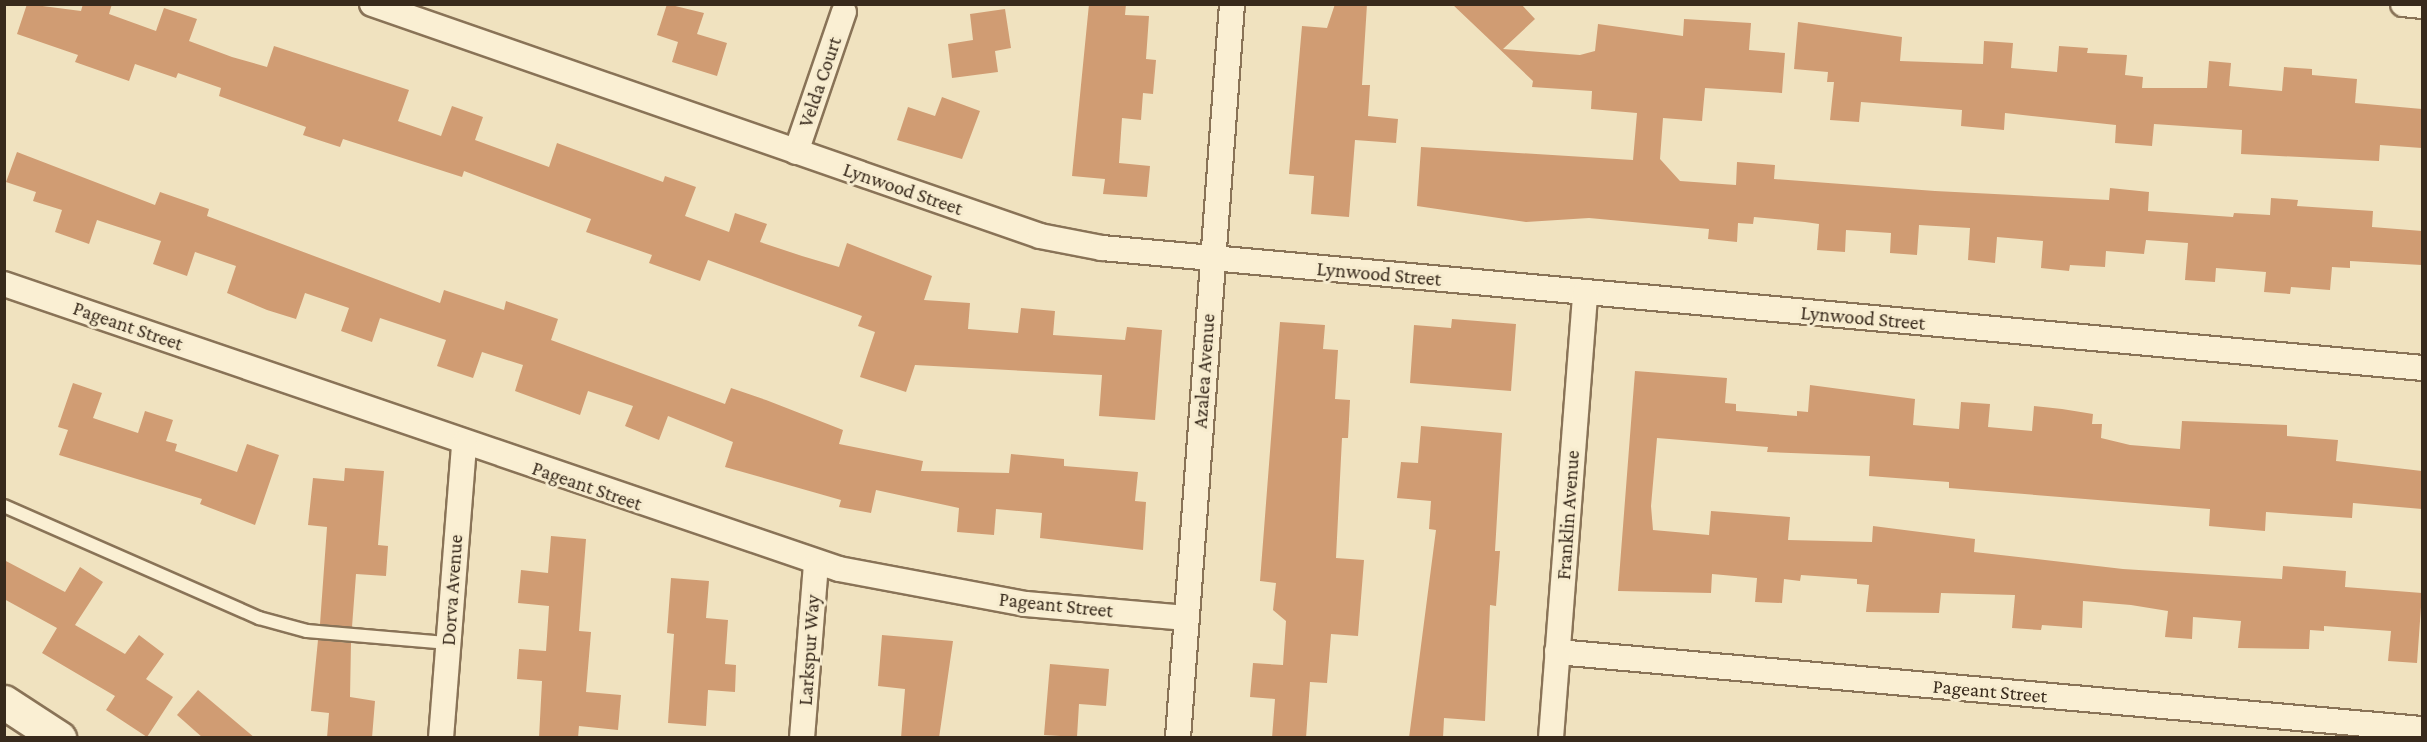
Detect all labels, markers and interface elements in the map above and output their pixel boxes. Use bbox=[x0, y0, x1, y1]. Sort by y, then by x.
street label: Velda Court bbox=[793, 34, 847, 130]
street label: Lynwood Street bbox=[840, 157, 966, 221]
street label: Lynwood Street bbox=[1316, 257, 1442, 291]
street label: Pageant Street bbox=[70, 296, 186, 356]
street label: Lynwood Street bbox=[1800, 301, 1926, 335]
street label: Azalea Avenue bbox=[1188, 313, 1220, 429]
street label: Franklin Avenue bbox=[1551, 449, 1585, 581]
street label: Pageant Street bbox=[529, 456, 645, 516]
street label: Dorva Avenue bbox=[436, 534, 468, 646]
street label: Pageant Street bbox=[998, 587, 1114, 623]
street label: Larkspur Way bbox=[793, 594, 825, 706]
street label: Pageant Street bbox=[1932, 674, 2048, 708]

